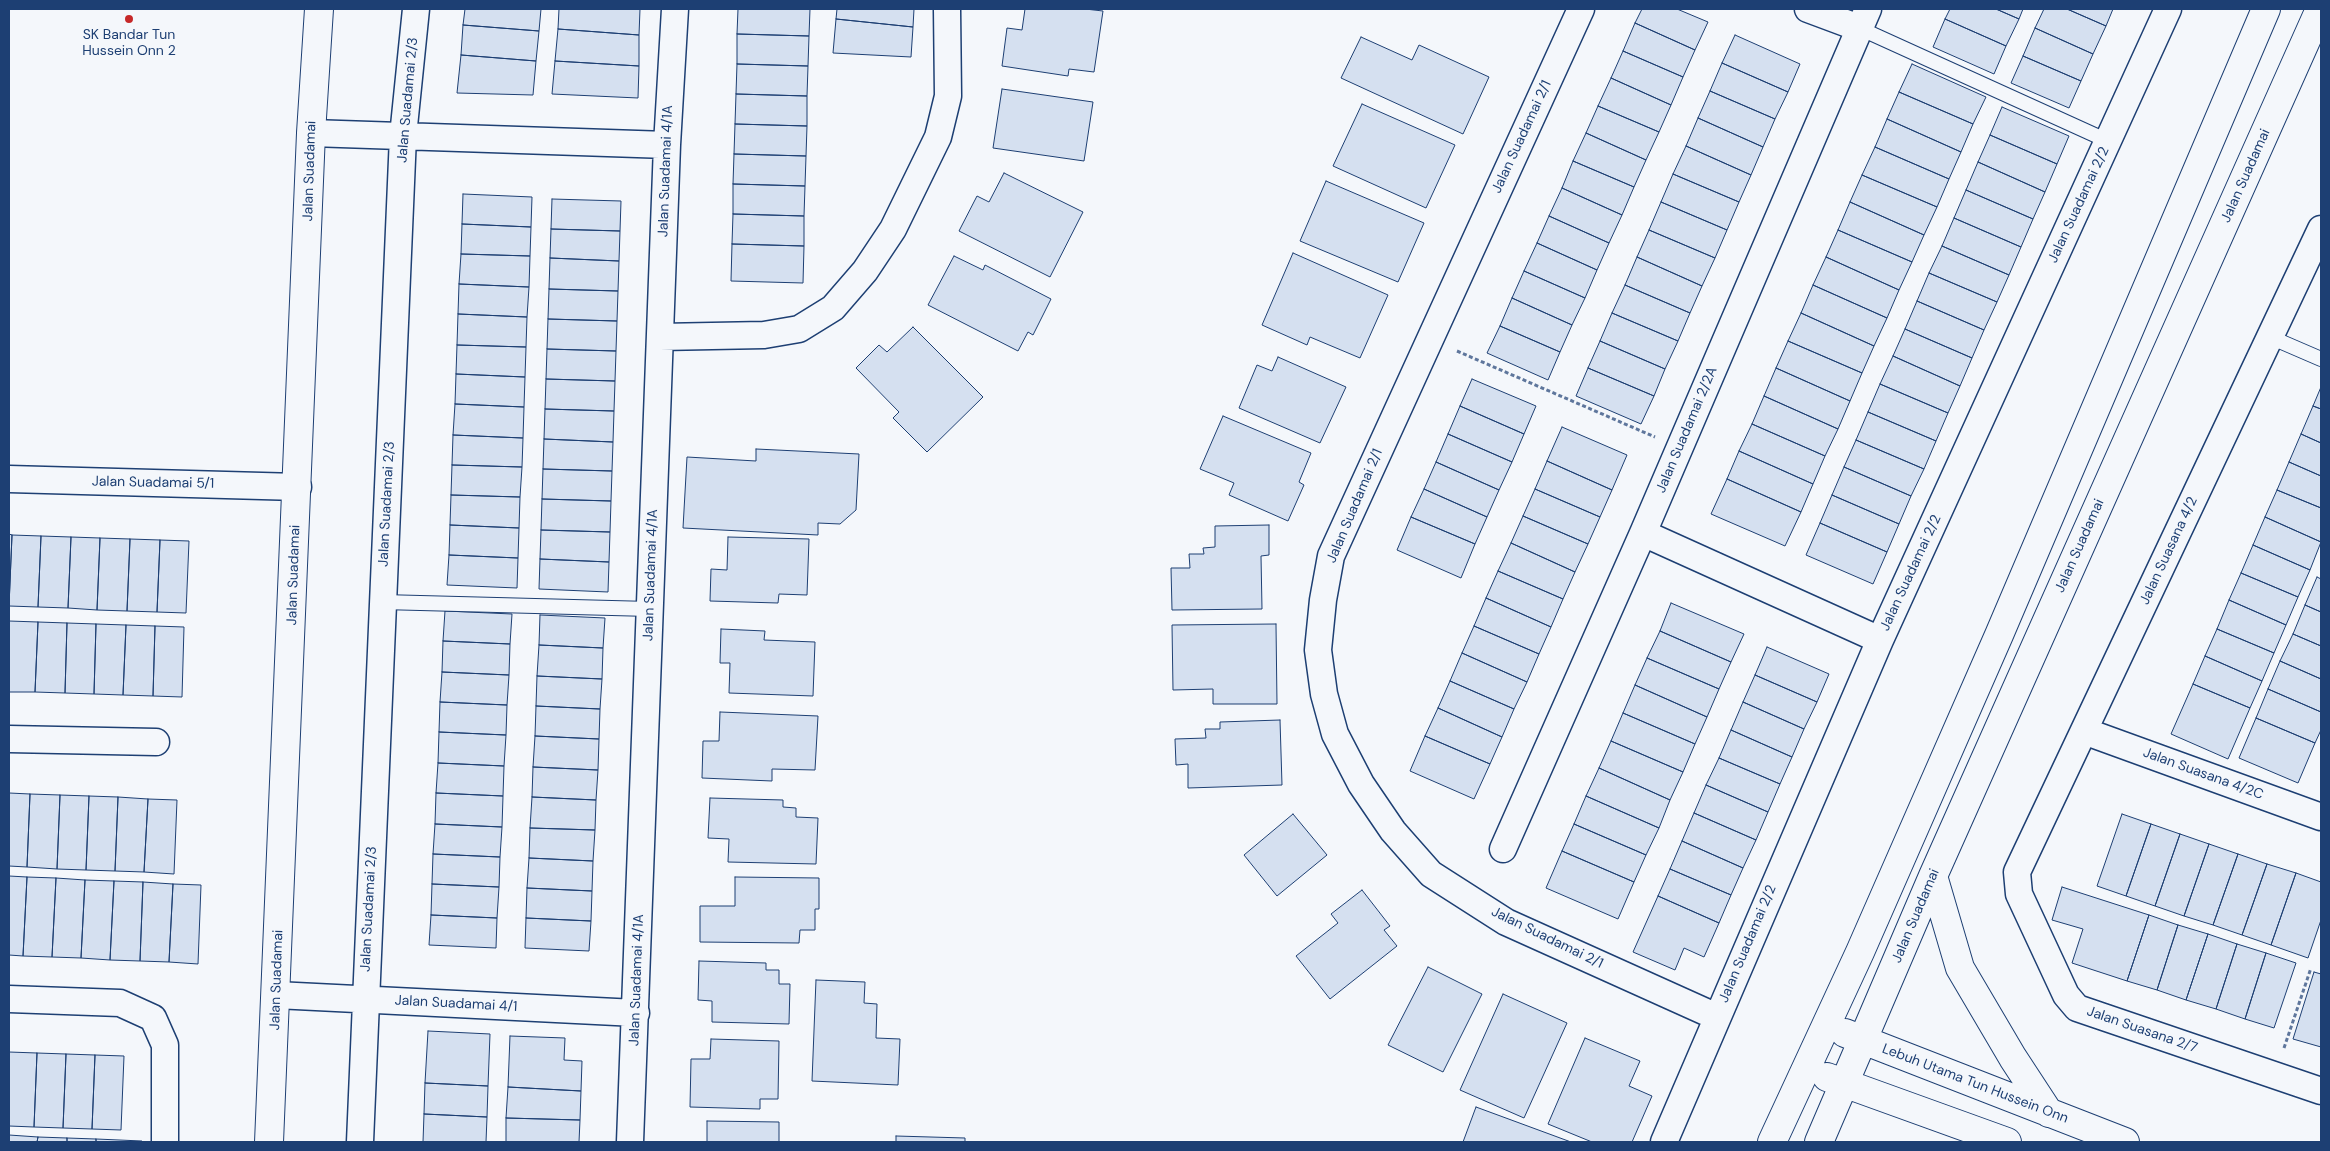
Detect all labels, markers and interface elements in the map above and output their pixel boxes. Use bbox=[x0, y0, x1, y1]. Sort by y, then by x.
marker: SK Bandar Tun Hussein Onn 2 bbox=[123, 13, 135, 25]
place label: SK Bandar Tun Hussein Onn 2 bbox=[82, 27, 176, 59]
street label: Jalan Suadamai 2/3 bbox=[394, 37, 422, 163]
street label: Jalan Suadamai 2/1 bbox=[1489, 78, 1555, 196]
street label: Jalan Suadamai 4/1A bbox=[655, 105, 677, 237]
street label: Jalan Suadamai bbox=[300, 120, 320, 222]
street label: Jalan Suadamai bbox=[2218, 127, 2274, 225]
street label: Jalan Suadamai 2/2 bbox=[2045, 144, 2113, 266]
street label: Jalan Suadamai 2/2A bbox=[1653, 364, 1721, 496]
street label: Jalan Suadamai 2/3 bbox=[375, 441, 399, 567]
street label: Jalan Suadamai 2/1 bbox=[1323, 446, 1387, 566]
street label: Jalan Suadamai 5/1 bbox=[92, 474, 214, 492]
street label: Jalan Suasana 4/2 bbox=[2137, 494, 2201, 608]
street label: Jalan Suadamai bbox=[2052, 497, 2108, 595]
street label: Jalan Suadamai 4/1A bbox=[640, 509, 662, 641]
street label: Jalan Suadamai 2/2 bbox=[1877, 512, 1945, 634]
street label: Jalan Suadamai bbox=[284, 524, 304, 626]
street label: Jalan Suasana 4/2C bbox=[2141, 744, 2265, 804]
street label: Jalan Suadamai 2/3 bbox=[357, 846, 381, 972]
street label: Jalan Suadamai bbox=[1889, 866, 1943, 966]
street label: Jalan Suadamai 2/2 bbox=[1716, 883, 1780, 1005]
street label: Jalan Suadamai 2/1 bbox=[1488, 904, 1606, 972]
street label: Jalan Suadamai 4/1A bbox=[626, 914, 648, 1046]
street label: Jalan Suadamai bbox=[267, 929, 287, 1031]
street label: Jalan Suadamai 4/1 bbox=[394, 992, 518, 1016]
street label: Jalan Suasana 2/7 bbox=[2084, 1003, 2200, 1057]
street label: Lebuh Utama Tun Hussein Onn bbox=[1879, 1041, 2071, 1127]

